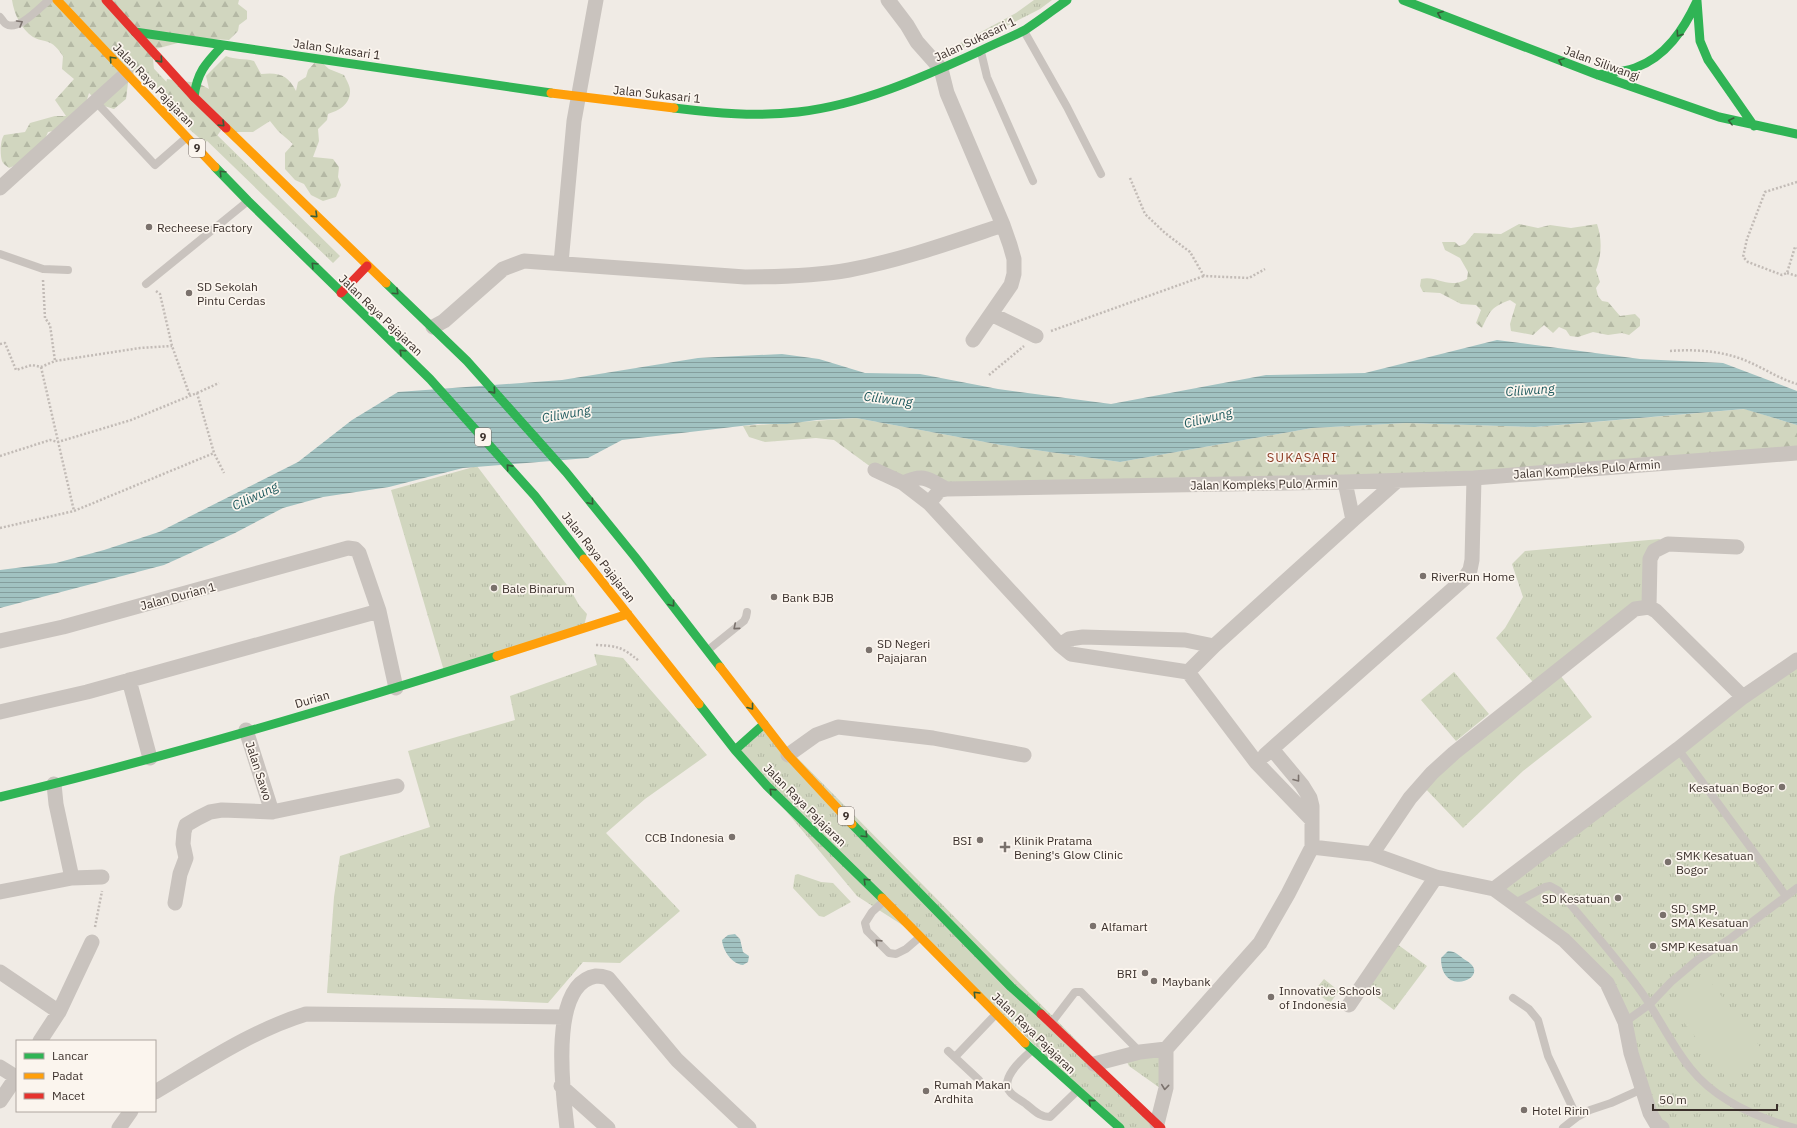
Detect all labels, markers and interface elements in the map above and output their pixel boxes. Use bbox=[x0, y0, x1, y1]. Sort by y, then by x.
one-way arrow bbox=[1437, 11, 1444, 19]
street label: Jalan Sukasari 1 bbox=[932, 14, 1018, 64]
one-way arrow bbox=[16, 20, 23, 27]
one-way arrow bbox=[1677, 30, 1684, 37]
street label: Jalan Sukasari 1 bbox=[292, 35, 382, 63]
street label: Jalan Raya Pajajaran bbox=[110, 40, 198, 130]
street label: Jalan Siliwangi bbox=[1562, 42, 1642, 84]
one-way arrow bbox=[156, 55, 163, 63]
one-way arrow bbox=[110, 56, 117, 64]
one-way arrow bbox=[1558, 58, 1565, 66]
street label: Jalan Sukasari 1 bbox=[612, 82, 702, 106]
one-way arrow bbox=[1728, 117, 1735, 125]
one-way arrow bbox=[217, 119, 225, 127]
road number: 9 bbox=[189, 139, 205, 157]
one-way arrow bbox=[219, 170, 227, 178]
one-way arrow bbox=[310, 210, 318, 218]
place label: Recheese Factory bbox=[157, 220, 252, 235]
marker: Recheese Factory bbox=[144, 222, 154, 232]
one-way arrow bbox=[311, 262, 318, 270]
street label: Jalan Raya Pajajaran bbox=[336, 271, 426, 359]
place label: SD Sekolah Pintu Cerdas bbox=[197, 279, 266, 308]
one-way arrow bbox=[391, 287, 399, 295]
marker: SD Sekolah Pintu Cerdas bbox=[184, 288, 194, 298]
one-way arrow bbox=[399, 349, 407, 356]
water label: Ciliwung bbox=[1505, 380, 1556, 400]
one-way arrow bbox=[488, 386, 495, 393]
water label: Ciliwung bbox=[863, 388, 915, 411]
water label: Ciliwung bbox=[540, 401, 593, 427]
water label: Ciliwung bbox=[1182, 403, 1235, 432]
road number: 9 bbox=[475, 428, 491, 446]
district label: SUKASARI bbox=[1267, 449, 1337, 466]
street label: Jalan Kompleks Pulo Armin bbox=[1513, 456, 1661, 482]
one-way arrow bbox=[507, 464, 514, 471]
street label: Jalan Kompleks Pulo Armin bbox=[1190, 475, 1338, 493]
water label: Ciliwung bbox=[229, 477, 282, 514]
one-way arrow bbox=[586, 498, 593, 505]
street label: Jalan Raya Pajajaran bbox=[559, 509, 639, 605]
place label: RiverRun Home bbox=[1431, 569, 1515, 584]
marker: RiverRun Home bbox=[1418, 571, 1428, 581]
street label: Jalan Durian 1 bbox=[139, 579, 217, 613]
place label: Bale Binarum bbox=[502, 581, 575, 596]
marker: Bale Binarum bbox=[489, 583, 499, 593]
place label: Bank BJB bbox=[782, 590, 834, 605]
marker: Bank BJB bbox=[769, 592, 779, 602]
one-way arrow bbox=[667, 600, 674, 607]
one-way arrow bbox=[733, 623, 741, 630]
place label: SD Negeri Pajajaran bbox=[877, 636, 930, 665]
marker: SD Negeri Pajajaran bbox=[864, 645, 874, 655]
street label: Durian bbox=[293, 687, 331, 711]
one-way arrow bbox=[746, 703, 753, 710]
street label: Jalan Sawo bbox=[242, 740, 276, 803]
street label: Jalan Raya Pajajaran bbox=[761, 761, 849, 849]
one-way arrow bbox=[1293, 774, 1300, 781]
place label: Kesatuan Bogor bbox=[1689, 780, 1775, 795]
marker: Kesatuan Bogor bbox=[1777, 782, 1787, 792]
one-way arrow bbox=[769, 788, 777, 796]
road number: 9 bbox=[838, 807, 854, 825]
place label: CCB Indonesia bbox=[645, 830, 725, 845]
one-way arrow bbox=[860, 830, 868, 838]
marker: CCB Indonesia bbox=[727, 832, 737, 842]
place label: BSI bbox=[952, 833, 972, 848]
place label: Klinik Pratama Bening's Glow Clinic bbox=[1014, 833, 1123, 862]
marker: BSI bbox=[975, 835, 985, 845]
marker: Klinik Pratama Bening's Glow Clinic bbox=[999, 841, 1011, 853]
place label: SMK Kesatuan Bogor bbox=[1676, 848, 1754, 877]
marker: SMK Kesatuan Bogor bbox=[1663, 857, 1673, 867]
one-way arrow bbox=[863, 879, 870, 886]
place label: SD Kesatuan bbox=[1542, 891, 1610, 906]
marker: SD Kesatuan bbox=[1613, 893, 1623, 903]
place label: SD, SMP, SMA Kesatuan bbox=[1671, 901, 1749, 930]
marker: SD, SMP, SMA Kesatuan bbox=[1658, 910, 1668, 920]
place label: Alfamart bbox=[1101, 919, 1148, 934]
marker: Alfamart bbox=[1088, 921, 1098, 931]
one-way arrow bbox=[875, 939, 883, 947]
place label: SMP Kesatuan bbox=[1661, 939, 1738, 954]
marker: SMP Kesatuan bbox=[1648, 941, 1658, 951]
place label: BRI bbox=[1117, 966, 1137, 981]
marker: BRI bbox=[1140, 968, 1150, 978]
place label: Maybank bbox=[1162, 974, 1211, 989]
marker: Maybank bbox=[1149, 976, 1159, 986]
place label: Innovative Schools of Indonesia bbox=[1279, 983, 1381, 1012]
street label: Jalan Raya Pajajaran bbox=[989, 989, 1079, 1077]
one-way arrow bbox=[973, 991, 981, 999]
marker: Innovative Schools of Indonesia bbox=[1266, 992, 1276, 1002]
legend bbox=[16, 1040, 156, 1112]
text: Lancar bbox=[52, 1048, 89, 1063]
text: Padat bbox=[52, 1068, 83, 1083]
place label: Rumah Makan Ardhita bbox=[934, 1077, 1011, 1106]
one-way arrow bbox=[1161, 1084, 1170, 1090]
marker: Rumah Makan Ardhita bbox=[921, 1086, 931, 1096]
scale bar bbox=[1653, 1086, 1777, 1112]
text: Macet bbox=[52, 1088, 85, 1103]
text: 50 m bbox=[1659, 1092, 1687, 1107]
one-way arrow bbox=[1088, 1100, 1096, 1107]
place label: Hotel Ririn bbox=[1532, 1103, 1589, 1118]
marker: Hotel Ririn bbox=[1519, 1105, 1529, 1115]

